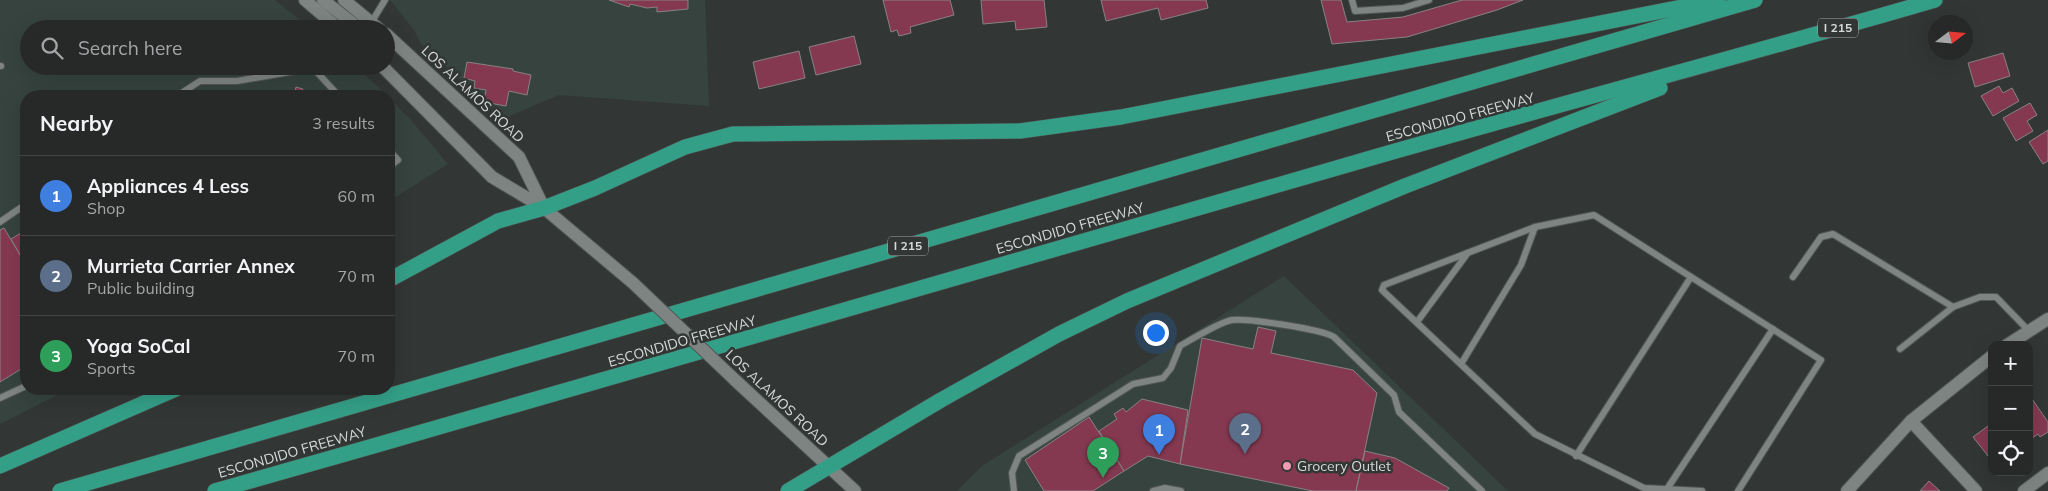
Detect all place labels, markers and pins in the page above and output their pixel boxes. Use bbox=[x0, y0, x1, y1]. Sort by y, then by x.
pin: 2 bbox=[1229, 413, 1261, 454]
pin: 1 bbox=[1143, 414, 1175, 455]
pin: 3 bbox=[1087, 437, 1119, 478]
place label: Grocery Outlet bbox=[1297, 457, 1391, 475]
marker: Grocery Outlet bbox=[1281, 460, 1293, 472]

